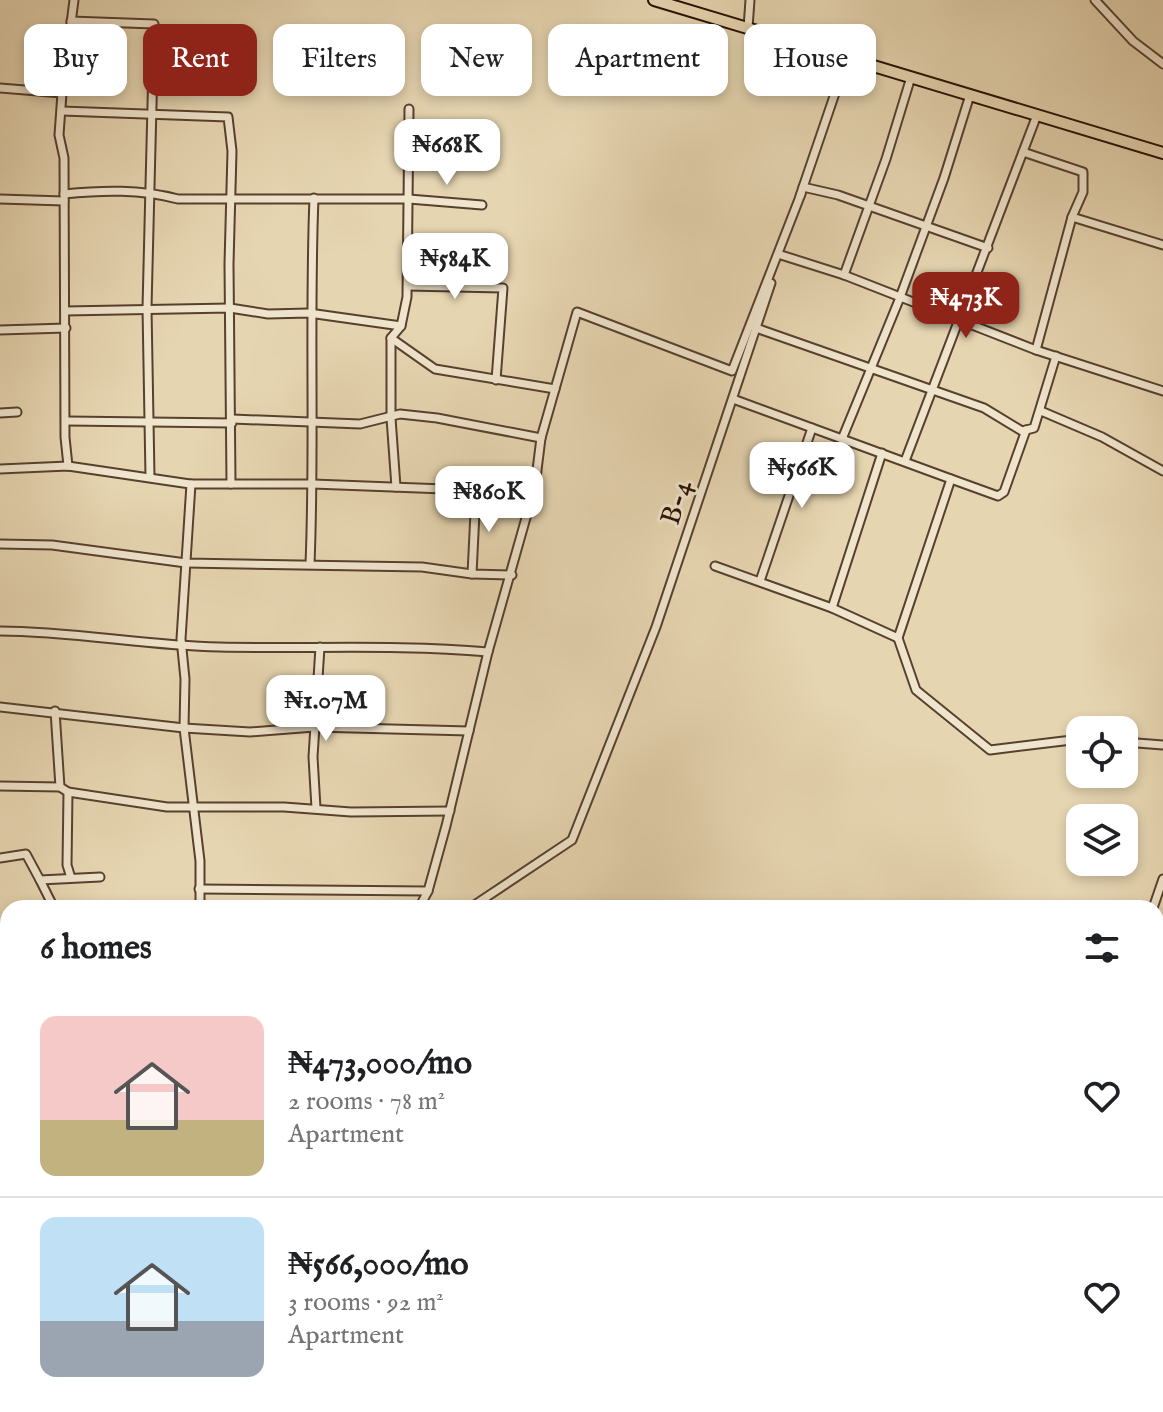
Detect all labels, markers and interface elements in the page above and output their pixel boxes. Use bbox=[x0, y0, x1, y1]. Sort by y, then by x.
chip: Buy bbox=[24, 24, 127, 96]
chip: Rent bbox=[143, 24, 257, 96]
chip: Filters bbox=[273, 24, 405, 96]
chip: New bbox=[421, 24, 532, 96]
chip: Apartment bbox=[548, 24, 728, 96]
chip: House bbox=[744, 24, 876, 96]
pin: ₦668K bbox=[391, 119, 503, 187]
text: ₦668K bbox=[412, 128, 482, 161]
pin: ₦584K bbox=[399, 233, 511, 301]
text: ₦584K bbox=[420, 242, 490, 275]
pin: ₦473K bbox=[910, 272, 1022, 340]
text: ₦473K bbox=[930, 281, 1002, 314]
pin: ₦566K bbox=[746, 442, 858, 510]
text: ₦566K bbox=[768, 451, 836, 484]
pin: ₦860K bbox=[433, 466, 545, 534]
text: ₦860K bbox=[453, 475, 525, 508]
street label: B-4 bbox=[654, 476, 701, 530]
pin: ₦1.07M bbox=[261, 675, 391, 743]
text: ₦1.07M bbox=[284, 684, 368, 717]
map controls bbox=[1066, 716, 1138, 876]
button: locate bbox=[1066, 716, 1138, 788]
button: layers bbox=[1066, 804, 1138, 876]
icon: filters bbox=[1080, 926, 1124, 970]
text: 6 homes bbox=[40, 927, 152, 970]
text: ₦473,000/mo bbox=[288, 1042, 472, 1085]
icon: home bbox=[104, 1048, 200, 1144]
icon: heart bbox=[1080, 1074, 1124, 1118]
text: 2 rooms · 78 m² bbox=[288, 1085, 445, 1118]
text: Apartment bbox=[288, 1118, 404, 1151]
text: ₦566,000/mo bbox=[288, 1243, 469, 1286]
icon: home bbox=[104, 1249, 200, 1345]
icon: heart bbox=[1080, 1275, 1124, 1319]
text: 3 rooms · 92 m² bbox=[288, 1286, 444, 1319]
text: Apartment bbox=[288, 1319, 404, 1352]

